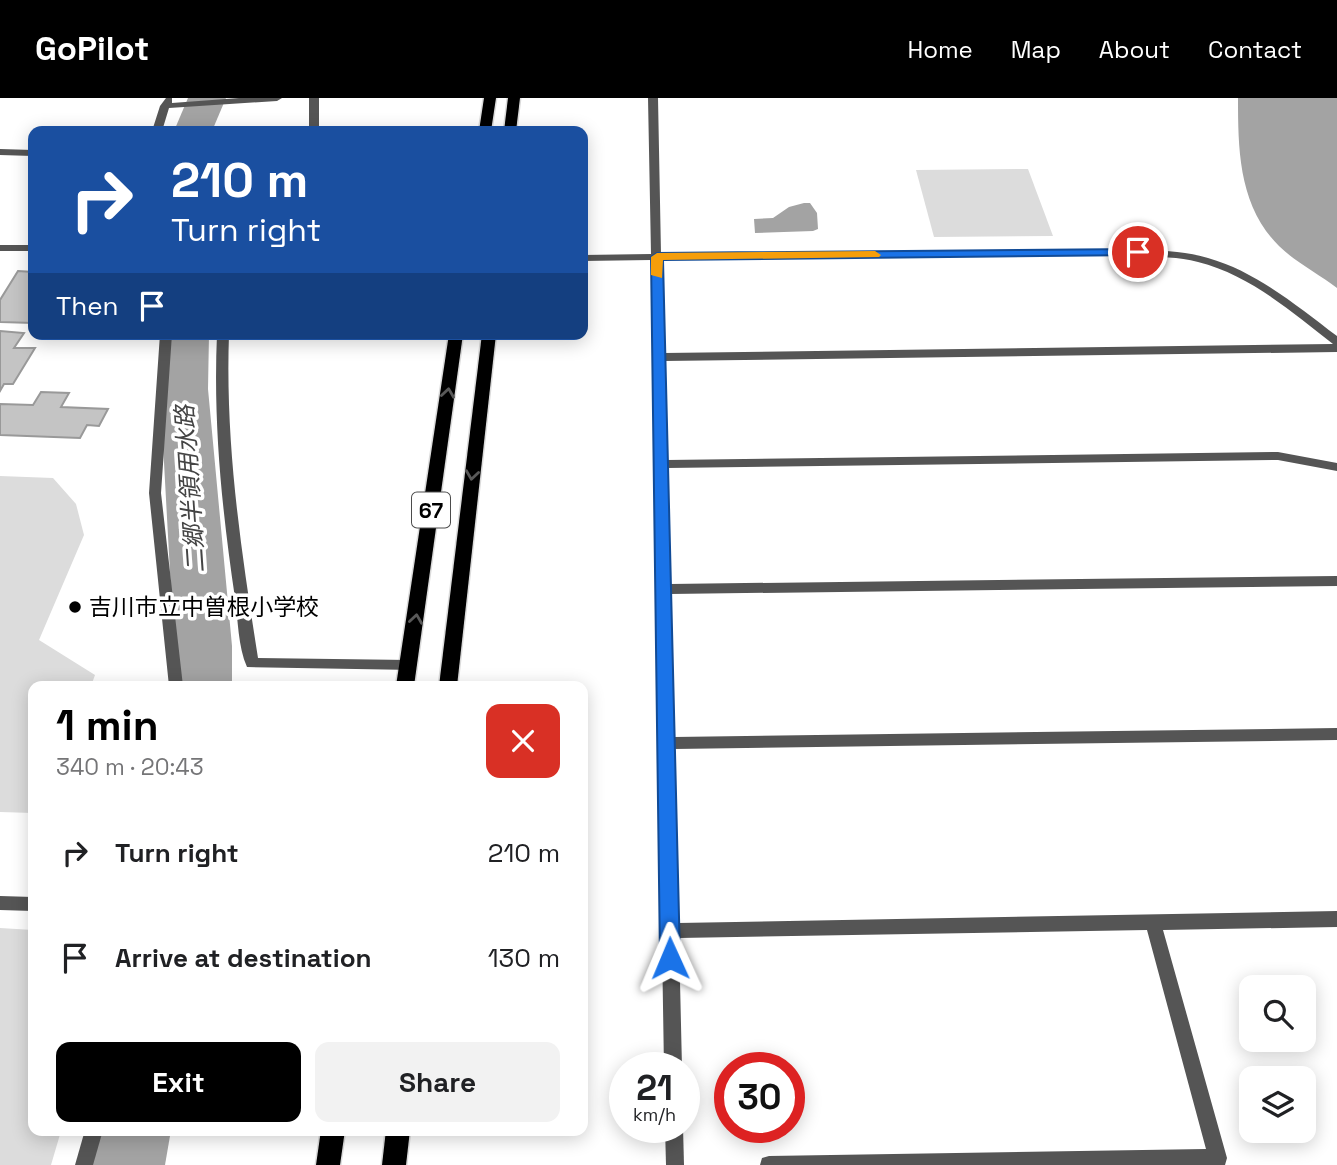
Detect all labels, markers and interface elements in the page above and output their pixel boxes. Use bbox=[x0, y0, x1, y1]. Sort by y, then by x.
text: GoPilot bbox=[35, 28, 149, 70]
text: Home bbox=[907, 34, 973, 65]
text: Map bbox=[1011, 34, 1061, 65]
text: About bbox=[1099, 34, 1170, 65]
text: Contact bbox=[1208, 34, 1302, 65]
text: 210 m bbox=[171, 149, 308, 211]
icon: right bbox=[56, 154, 147, 245]
text: Turn right bbox=[171, 210, 321, 250]
pin bbox=[1108, 222, 1168, 282]
icon: arrive bbox=[1119, 233, 1157, 271]
icon: arrive bbox=[133, 287, 171, 325]
text: Then bbox=[56, 289, 119, 323]
one-way arrow bbox=[440, 387, 455, 399]
water label: 二郷半領用水路 bbox=[169, 402, 211, 574]
one-way arrow bbox=[464, 469, 479, 481]
road number: 67 bbox=[412, 492, 450, 528]
place label: 吉川市立中曽根小学校 bbox=[89, 592, 319, 622]
marker: 吉川市立中曽根小学校 bbox=[67, 599, 83, 615]
one-way arrow bbox=[408, 613, 423, 624]
text: 1 min bbox=[56, 699, 159, 752]
button: close bbox=[486, 704, 560, 778]
text: 340 m · 20:43 bbox=[56, 752, 204, 782]
icon: right bbox=[56, 834, 94, 872]
text: Turn right bbox=[115, 836, 239, 870]
text: 210 m bbox=[488, 836, 560, 870]
position arrow bbox=[633, 921, 707, 995]
icon: arrive bbox=[56, 939, 94, 977]
text: Arrive at destination bbox=[115, 941, 372, 975]
text: 130 m bbox=[488, 941, 560, 975]
map controls bbox=[1239, 975, 1316, 1143]
button: search bbox=[1239, 975, 1316, 1052]
button: Exit bbox=[56, 1042, 301, 1122]
button: Share bbox=[315, 1042, 560, 1122]
speed limit sign: 30 bbox=[714, 1052, 805, 1143]
text: 21 bbox=[636, 1066, 673, 1110]
button: layers bbox=[1239, 1066, 1316, 1143]
text: km/h bbox=[633, 1103, 676, 1126]

